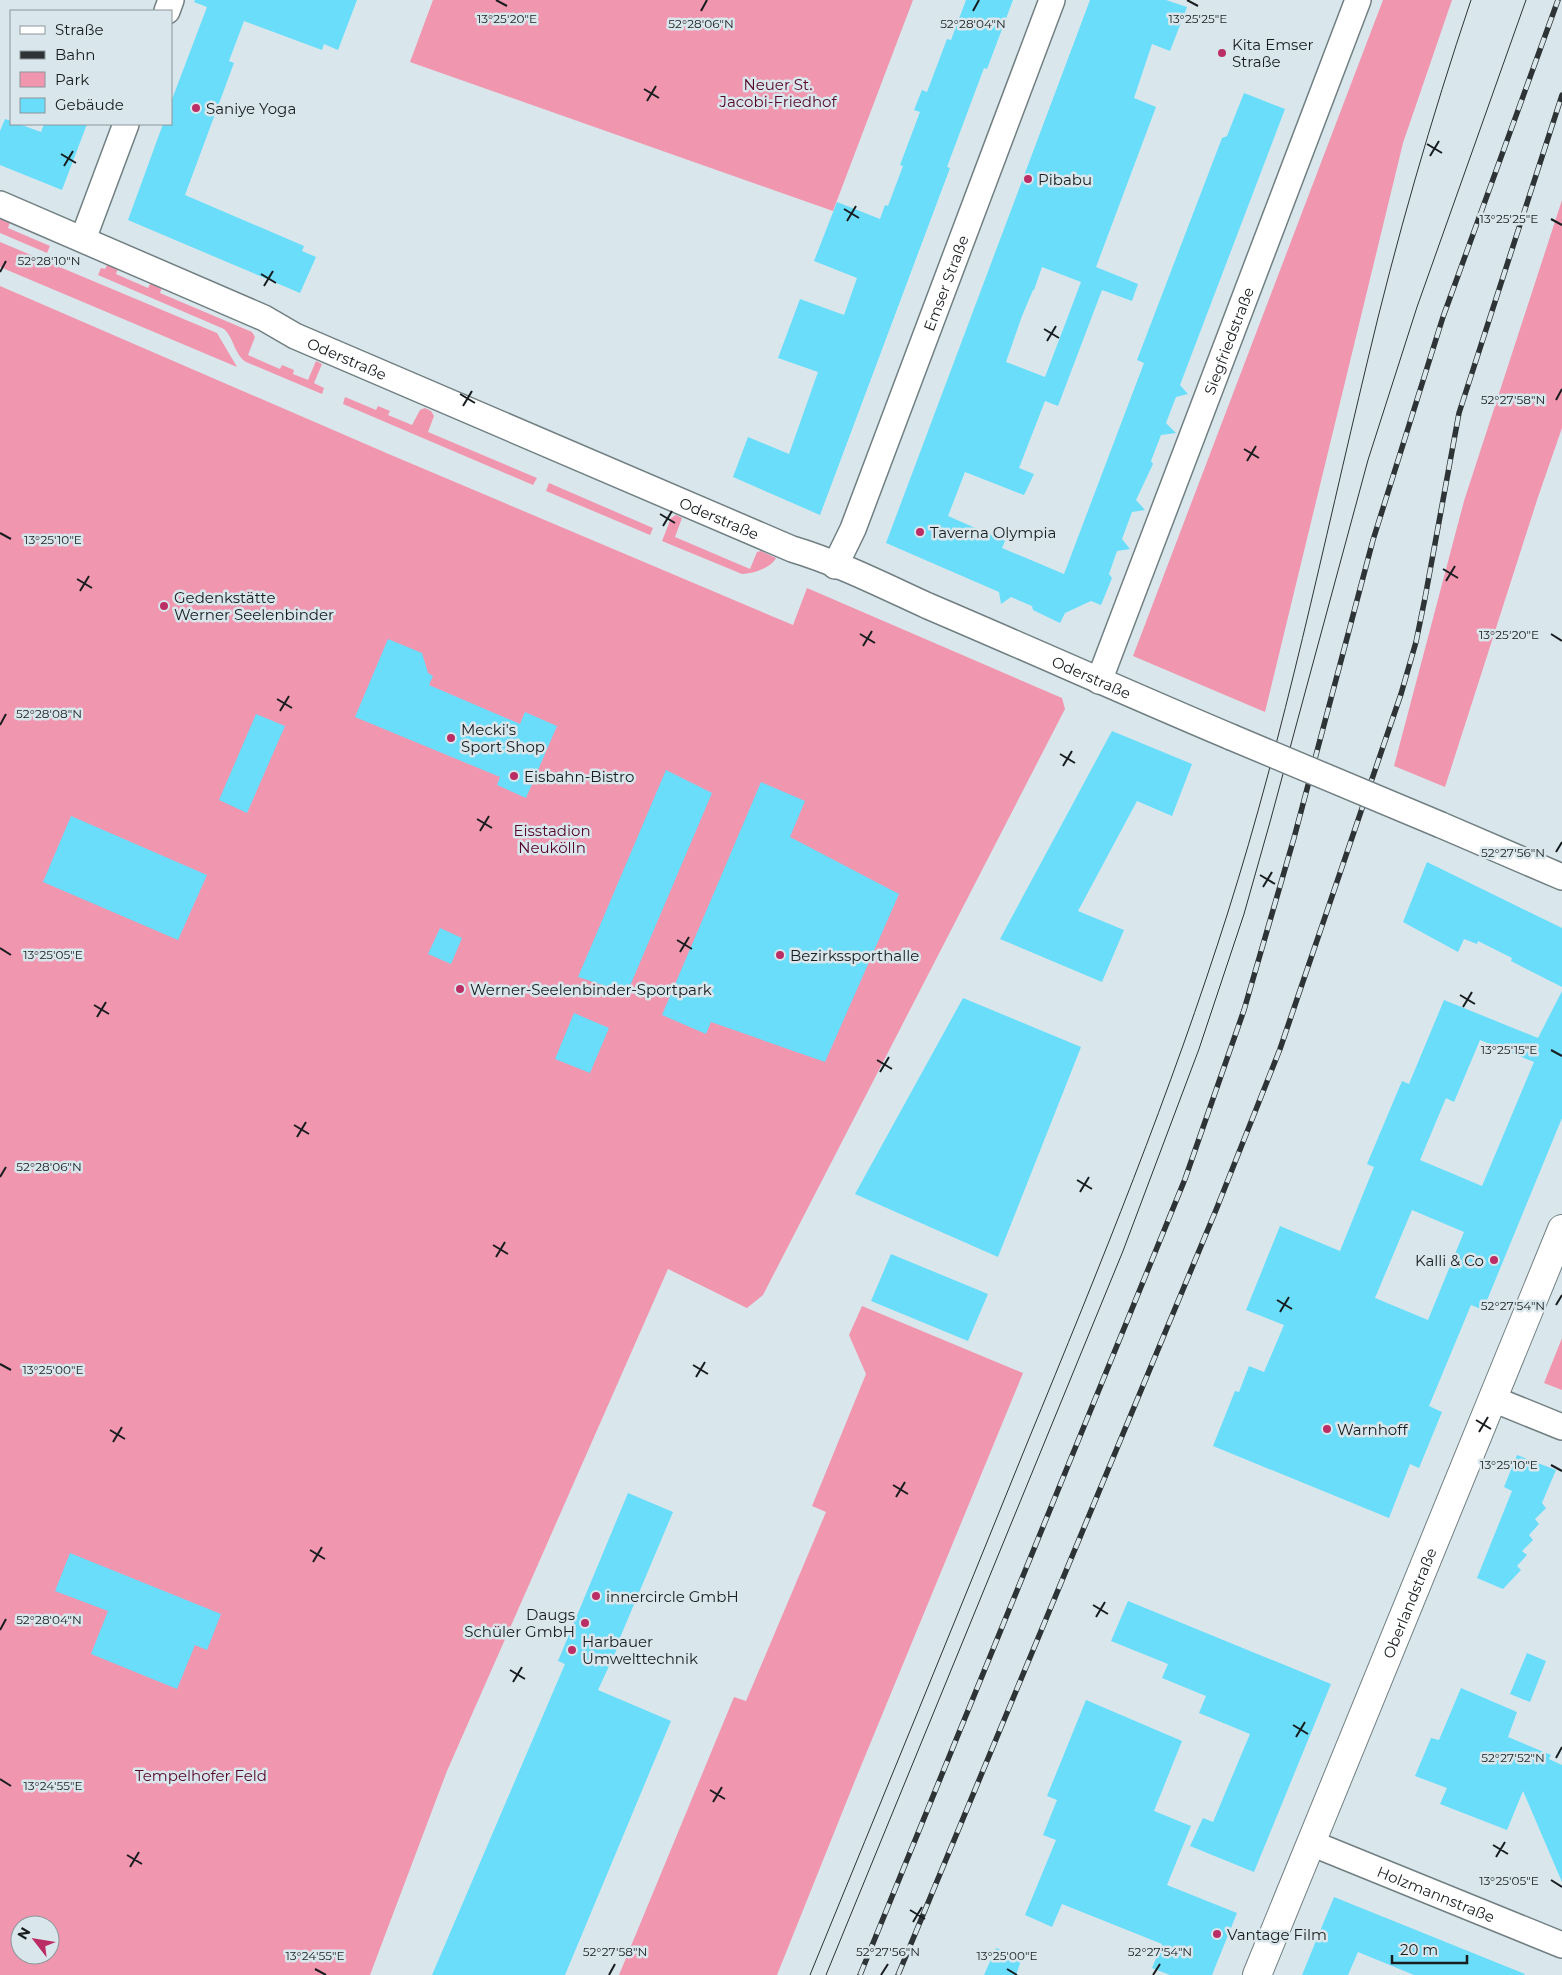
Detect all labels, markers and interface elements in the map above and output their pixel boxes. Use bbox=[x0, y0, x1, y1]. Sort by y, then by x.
legend bbox=[10, 10, 172, 125]
text: 13°25'20"E bbox=[477, 11, 537, 26]
text: 13°25'25"E bbox=[1169, 11, 1227, 26]
text: 52°28'06"N bbox=[668, 16, 734, 31]
text: 52°28'04"N bbox=[940, 16, 1006, 31]
text: Straße bbox=[55, 20, 104, 39]
place label: Kita Emser Straße bbox=[1232, 35, 1314, 71]
text: Bahn bbox=[55, 45, 95, 64]
marker: Kita Emser Straße bbox=[1216, 47, 1228, 59]
text: Park bbox=[55, 70, 89, 89]
park label: Neuer St. Jacobi-Friedhof bbox=[718, 75, 837, 111]
text: Gebäude bbox=[55, 95, 124, 114]
place label: Saniye Yoga bbox=[206, 99, 296, 118]
marker: Saniye Yoga bbox=[190, 102, 202, 114]
place label: Pibabu bbox=[1038, 170, 1092, 189]
marker: Pibabu bbox=[1022, 173, 1034, 185]
text: 13°25'25"E bbox=[1480, 211, 1538, 226]
street label: Emser Straße bbox=[919, 232, 972, 334]
text: 52°28'10"N bbox=[17, 253, 81, 268]
street label: Siegfriedstraße bbox=[1199, 284, 1257, 397]
street label: Oderstraße bbox=[304, 333, 390, 384]
text: 52°27'58"N bbox=[1481, 392, 1545, 407]
street label: Oderstraße bbox=[677, 492, 762, 543]
place label: Taverna Olympia bbox=[930, 523, 1056, 542]
marker: Taverna Olympia bbox=[914, 526, 926, 538]
text: 13°25'10"E bbox=[24, 532, 82, 547]
place label: Gedenkstätte Werner Seelenbinder bbox=[174, 588, 334, 624]
marker: Gedenkstätte Werner Seelenbinder bbox=[158, 600, 170, 612]
text: 13°25'20"E bbox=[1479, 627, 1539, 642]
street label: Oderstraße bbox=[1049, 651, 1134, 702]
text: 52°28'08"N bbox=[16, 706, 82, 721]
place label: Mecki's Sport Shop bbox=[461, 720, 545, 756]
marker: Mecki's Sport Shop bbox=[445, 732, 457, 744]
place label: Eisbahn-Bistro bbox=[524, 767, 634, 786]
marker: Eisbahn-Bistro bbox=[508, 770, 520, 782]
park label: Eisstadion Neukölln bbox=[513, 821, 591, 857]
text: 52°27'56"N bbox=[1481, 845, 1545, 860]
place label: Bezirkssporthalle bbox=[790, 946, 919, 965]
text: 13°25'05"E bbox=[23, 947, 83, 962]
marker: Bezirkssporthalle bbox=[774, 949, 786, 961]
place label: Werner-Seelenbinder-Sportpark bbox=[470, 980, 712, 999]
marker: Werner-Seelenbinder-Sportpark bbox=[454, 983, 466, 995]
text: 13°25'15"E bbox=[1481, 1042, 1537, 1057]
text: 52°28'06"N bbox=[16, 1159, 82, 1174]
place label: Kalli & Co bbox=[1415, 1251, 1484, 1270]
marker: Kalli & Co bbox=[1488, 1254, 1500, 1266]
text: 52°27'54"N bbox=[1481, 1298, 1545, 1313]
text: 13°25'00"E bbox=[23, 1362, 83, 1377]
place label: Warnhoff bbox=[1337, 1420, 1408, 1439]
marker: Warnhoff bbox=[1321, 1423, 1333, 1435]
text: 13°25'10"E bbox=[1480, 1457, 1538, 1472]
street label: Oberlandstraße bbox=[1378, 1545, 1440, 1661]
place label: innercircle GmbH bbox=[606, 1587, 739, 1606]
marker: innercircle GmbH bbox=[590, 1590, 602, 1602]
place label: Daugs Schüler GmbH bbox=[464, 1605, 575, 1641]
text: 52°28'04"N bbox=[16, 1612, 82, 1627]
marker: Daugs Schüler GmbH bbox=[579, 1617, 591, 1629]
place label: Harbauer Umwelttechnik bbox=[582, 1632, 698, 1668]
marker: Harbauer Umwelttechnik bbox=[566, 1644, 578, 1656]
text: 52°27'52"N bbox=[1481, 1750, 1545, 1765]
park label: Tempelhofer Feld bbox=[135, 1766, 267, 1785]
text: 13°24'55"E bbox=[24, 1778, 82, 1793]
street label: Holzmannstraße bbox=[1375, 1861, 1498, 1926]
text: 13°25'05"E bbox=[1479, 1873, 1539, 1888]
north arrow bbox=[10, 1915, 60, 1965]
text: N bbox=[13, 1924, 34, 1943]
place label: Vantage Film bbox=[1227, 1925, 1327, 1944]
marker: Vantage Film bbox=[1211, 1928, 1223, 1940]
scale bar bbox=[1392, 1932, 1467, 1964]
text: 20 m bbox=[1400, 1940, 1438, 1959]
text: 52°27'58"N bbox=[583, 1944, 647, 1959]
text: 52°27'56"N bbox=[856, 1944, 920, 1959]
text: 52°27'54"N bbox=[1128, 1944, 1192, 1959]
text: 13°24'55"E bbox=[286, 1948, 344, 1963]
text: 13°25'00"E bbox=[977, 1948, 1037, 1963]

